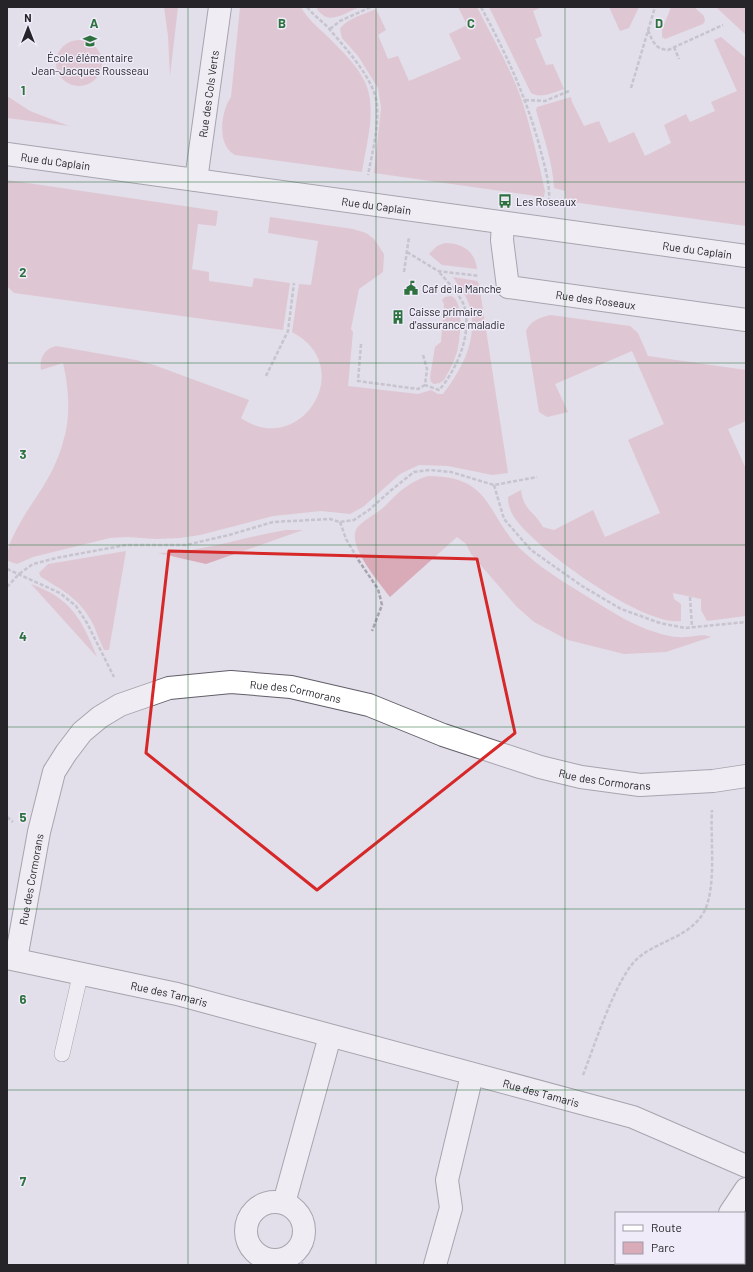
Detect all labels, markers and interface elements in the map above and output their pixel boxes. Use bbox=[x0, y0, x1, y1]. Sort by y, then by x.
north arrow bbox=[8, 8, 48, 48]
text: N bbox=[24, 11, 32, 24]
text: A bbox=[90, 15, 99, 31]
text: B bbox=[278, 15, 286, 31]
text: C bbox=[467, 15, 475, 31]
text: D bbox=[655, 15, 663, 31]
school or university icon: École élémentaire Jean-Jacques Rousseau bbox=[82, 33, 98, 49]
street label: Rue des Cols Verts bbox=[195, 49, 220, 138]
place label: École élémentaire Jean-Jacques Rousseau bbox=[31, 51, 149, 77]
text: 1 bbox=[21, 82, 25, 98]
street label: Rue du Caplain bbox=[20, 149, 91, 172]
bus stop icon: Les Roseaux bbox=[497, 193, 513, 209]
street label: Rue du Caplain bbox=[341, 194, 412, 216]
place label: Les Roseaux bbox=[516, 195, 576, 208]
street label: Rue du Caplain bbox=[662, 238, 733, 261]
text: 2 bbox=[19, 264, 27, 280]
public building icon: Caf de la Manche bbox=[403, 280, 419, 296]
place label: Caf de la Manche bbox=[422, 282, 502, 295]
street label: Rue des Roseaux bbox=[555, 287, 637, 311]
place label: Caisse primaire d'assurance maladie bbox=[409, 305, 505, 331]
building icon: Caisse primaire d'assurance maladie bbox=[390, 309, 406, 325]
text: 3 bbox=[19, 446, 27, 462]
text: 4 bbox=[19, 628, 27, 644]
street label: Rue des Cormorans bbox=[249, 677, 343, 705]
street label: Rue des Cormorans bbox=[558, 765, 651, 792]
text: 5 bbox=[19, 809, 27, 825]
street label: Rue des Cormorans bbox=[16, 833, 45, 926]
street label: Rue des Tamaris bbox=[130, 978, 209, 1008]
text: 6 bbox=[20, 991, 27, 1007]
street label: Rue des Tamaris bbox=[502, 1076, 581, 1109]
text: 7 bbox=[20, 1173, 27, 1189]
legend bbox=[615, 1212, 745, 1264]
text: Route bbox=[651, 1220, 682, 1234]
text: Parc bbox=[651, 1240, 675, 1254]

